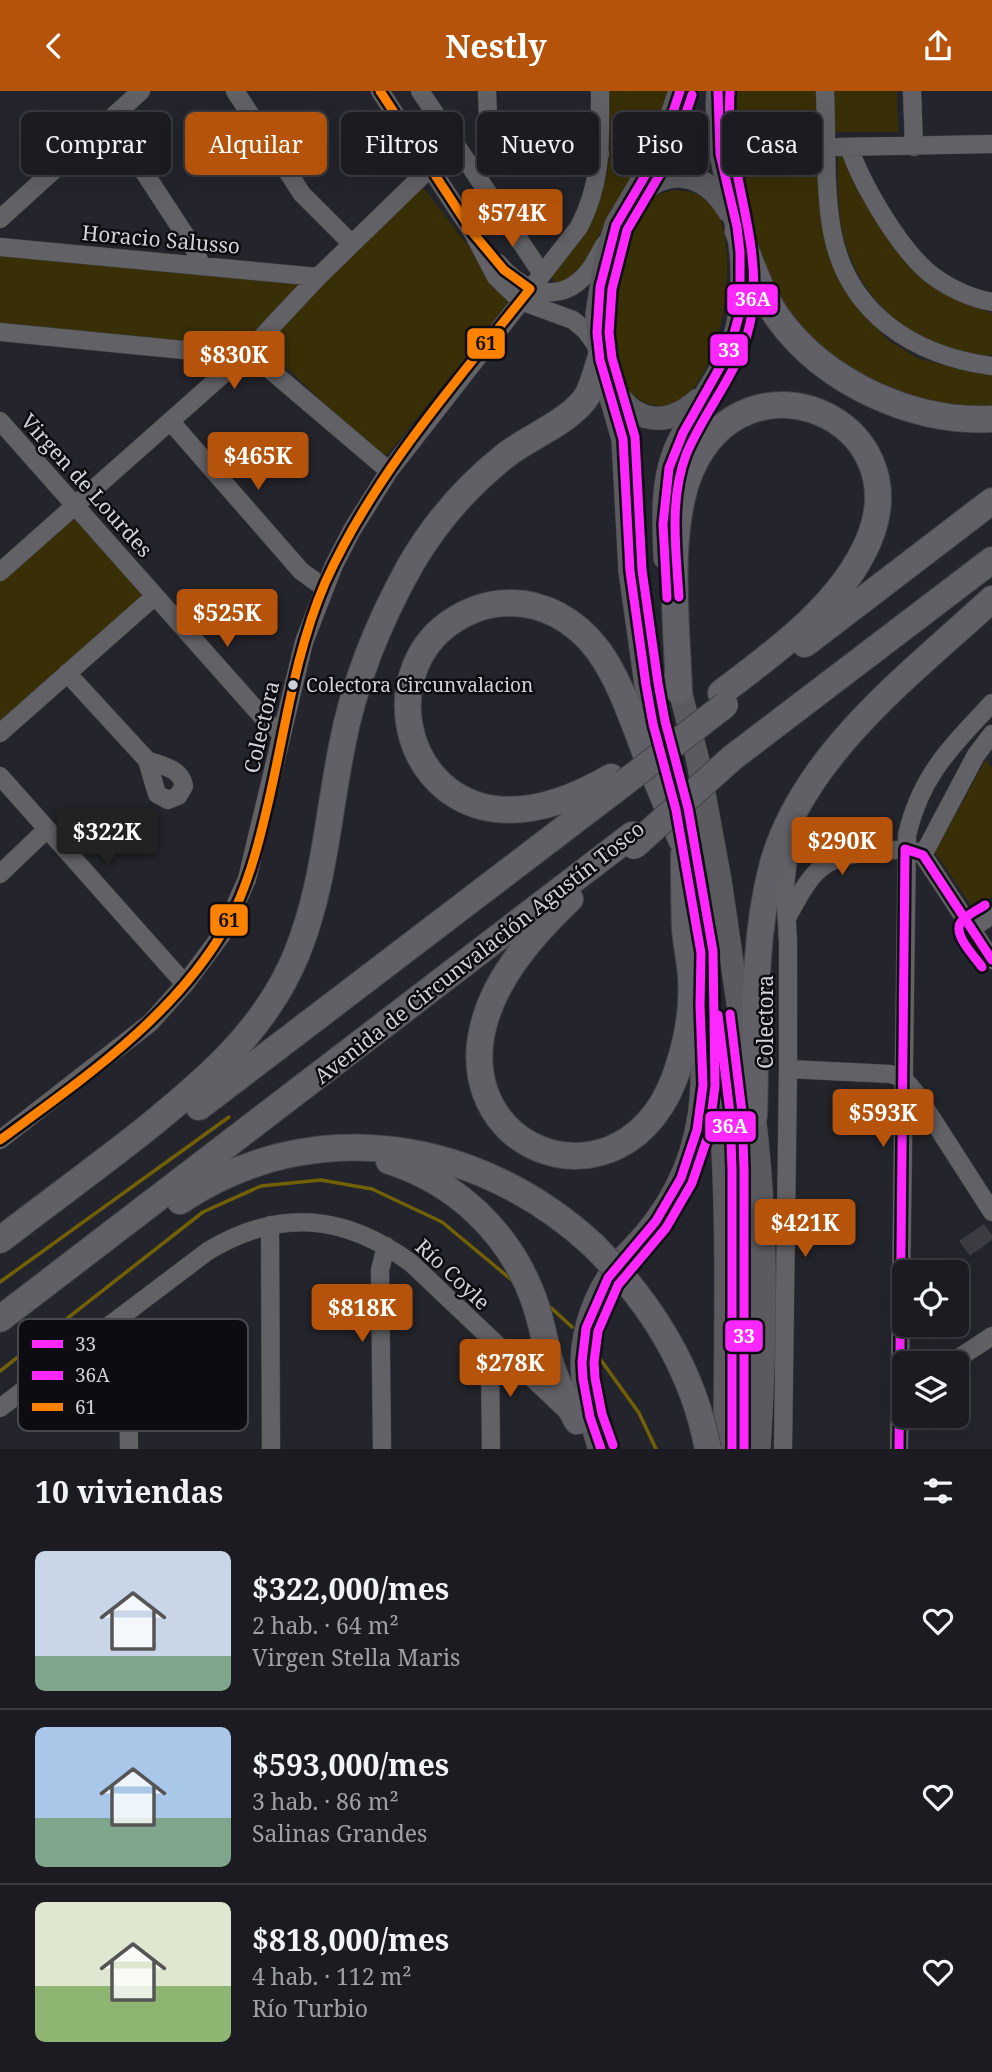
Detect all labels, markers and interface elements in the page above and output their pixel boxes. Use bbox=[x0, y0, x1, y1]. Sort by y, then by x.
text: Nestly bbox=[445, 24, 547, 67]
icon: back bbox=[35, 27, 73, 65]
icon: share bbox=[919, 27, 957, 65]
chip: Comprar bbox=[21, 112, 171, 175]
chip: Alquilar bbox=[185, 112, 327, 175]
chip: Filtros bbox=[341, 112, 463, 175]
chip: Nuevo bbox=[477, 112, 599, 175]
chip: Piso bbox=[613, 112, 708, 175]
chip: Casa bbox=[722, 112, 822, 175]
pin: $574K bbox=[463, 190, 561, 249]
text: $574K bbox=[478, 196, 546, 228]
street label: Horacio Salusso bbox=[81, 218, 241, 260]
line badge: 36A bbox=[726, 283, 779, 316]
text: 36A bbox=[735, 286, 772, 312]
line badge: 61 bbox=[466, 327, 506, 360]
text: 61 bbox=[475, 330, 497, 356]
pin: $830K bbox=[185, 331, 283, 391]
line badge: 33 bbox=[709, 333, 749, 367]
text: 33 bbox=[718, 337, 740, 363]
text: $830K bbox=[200, 338, 268, 370]
street label: Virgen de Lourdes bbox=[15, 407, 159, 563]
pin: $465K bbox=[209, 433, 307, 492]
text: $465K bbox=[224, 439, 292, 471]
pin: $525K bbox=[178, 589, 276, 649]
text: $525K bbox=[193, 596, 261, 628]
place label: Colectora Circunvalacion bbox=[306, 672, 533, 698]
street label: Colectora bbox=[237, 678, 285, 776]
marker: Colectora Circunvalacion bbox=[286, 678, 300, 692]
pin: $322K bbox=[58, 809, 156, 868]
street label: Avenida de Circunvalación Agustín Tosco bbox=[308, 814, 650, 1090]
text: $322K bbox=[73, 815, 141, 847]
pin: $290K bbox=[793, 817, 891, 877]
text: $290K bbox=[808, 824, 876, 856]
line badge: 61 bbox=[209, 903, 249, 937]
text: 61 bbox=[218, 907, 240, 933]
street label: Colectora bbox=[751, 975, 779, 1069]
pin: $593K bbox=[834, 1089, 932, 1149]
text: $593K bbox=[849, 1096, 917, 1128]
line badge: 36A bbox=[704, 1110, 757, 1143]
text: 36A bbox=[712, 1113, 749, 1139]
pin: $421K bbox=[756, 1199, 854, 1259]
text: $421K bbox=[771, 1206, 839, 1238]
street label: Río Coyle bbox=[410, 1232, 496, 1316]
map controls bbox=[892, 1260, 969, 1428]
button: locate bbox=[892, 1260, 969, 1337]
pin: $818K bbox=[313, 1285, 411, 1344]
text: $818K bbox=[328, 1291, 396, 1323]
legend bbox=[18, 1319, 248, 1431]
line badge: 33 bbox=[724, 1319, 764, 1353]
text: 33 bbox=[733, 1323, 755, 1349]
text: 33 bbox=[75, 1331, 96, 1357]
pin: $278K bbox=[461, 1339, 559, 1399]
text: $278K bbox=[476, 1346, 544, 1378]
button: layers bbox=[892, 1351, 969, 1428]
text: 36A bbox=[75, 1362, 110, 1388]
text: 61 bbox=[75, 1394, 96, 1420]
text: 10 viviendas bbox=[35, 1471, 223, 1512]
icon: filters bbox=[919, 1472, 957, 1510]
text: $322,000/mes bbox=[252, 1568, 449, 1609]
icon: home bbox=[91, 1579, 175, 1663]
icon: heart bbox=[919, 1602, 957, 1640]
text: 2 hab. · 64 m² bbox=[252, 1609, 399, 1641]
text: Virgen Stella Maris bbox=[252, 1641, 460, 1673]
text: $593,000/mes bbox=[252, 1744, 449, 1785]
icon: home bbox=[91, 1755, 175, 1839]
icon: heart bbox=[919, 1778, 957, 1816]
text: 3 hab. · 86 m² bbox=[252, 1785, 399, 1817]
text: Salinas Grandes bbox=[252, 1817, 427, 1849]
text: $818,000/mes bbox=[252, 1919, 449, 1960]
icon: home bbox=[91, 1930, 175, 2014]
icon: heart bbox=[919, 1953, 957, 1991]
text: 4 hab. · 112 m² bbox=[252, 1960, 411, 1992]
text: Río Turbio bbox=[252, 1992, 368, 2024]

